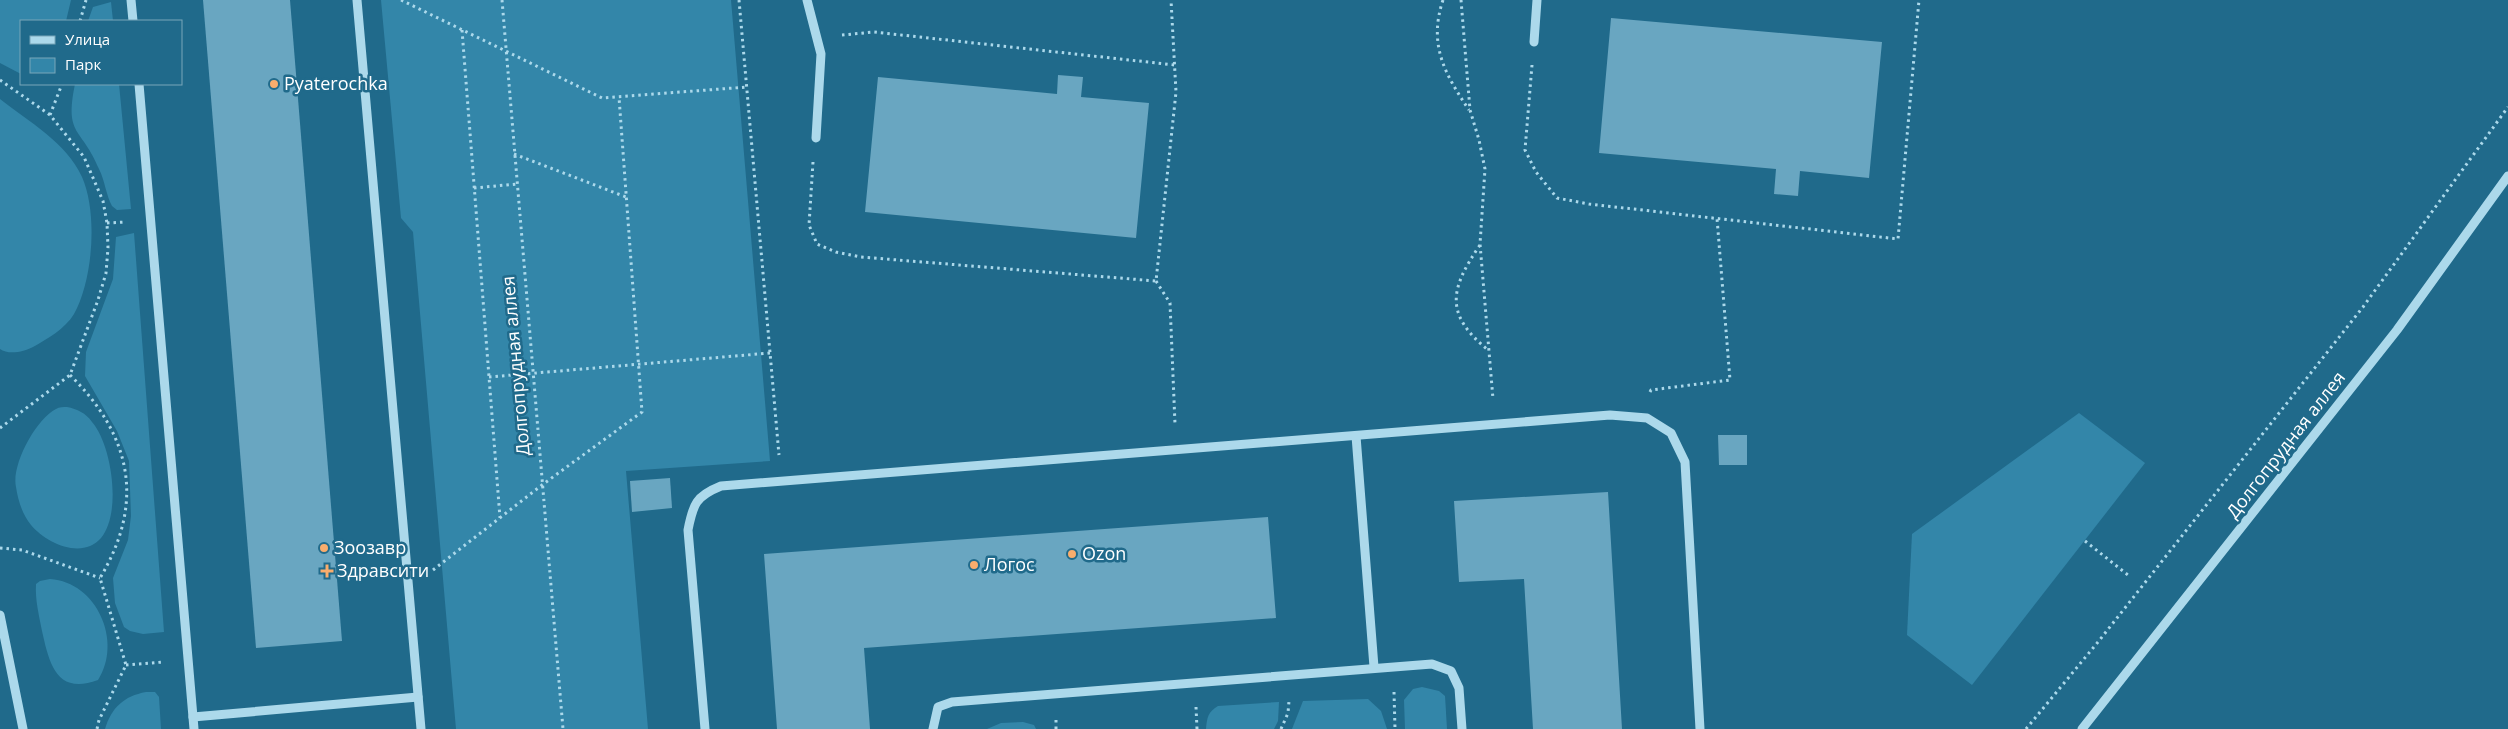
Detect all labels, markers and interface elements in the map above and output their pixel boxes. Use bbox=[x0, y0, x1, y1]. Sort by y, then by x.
legend bbox=[20, 20, 182, 85]
text: Улица bbox=[65, 29, 110, 49]
text: Парк bbox=[65, 54, 101, 74]
place label: Pyaterochka bbox=[284, 71, 388, 95]
marker: Pyaterochka bbox=[268, 78, 280, 90]
street label: Долгопрудная аллея bbox=[495, 275, 535, 457]
street label: Долгопрудная аллея bbox=[2220, 366, 2350, 523]
place label: Зоозавр bbox=[334, 535, 406, 559]
place label: Ozon bbox=[1082, 541, 1126, 565]
marker: Зоозавр bbox=[318, 542, 330, 554]
marker: Ozon bbox=[1066, 548, 1078, 560]
place label: Логос bbox=[984, 552, 1035, 576]
place label: Здравсити bbox=[337, 558, 429, 582]
marker: Логос bbox=[968, 559, 980, 571]
marker: Здравсити bbox=[321, 565, 333, 577]

